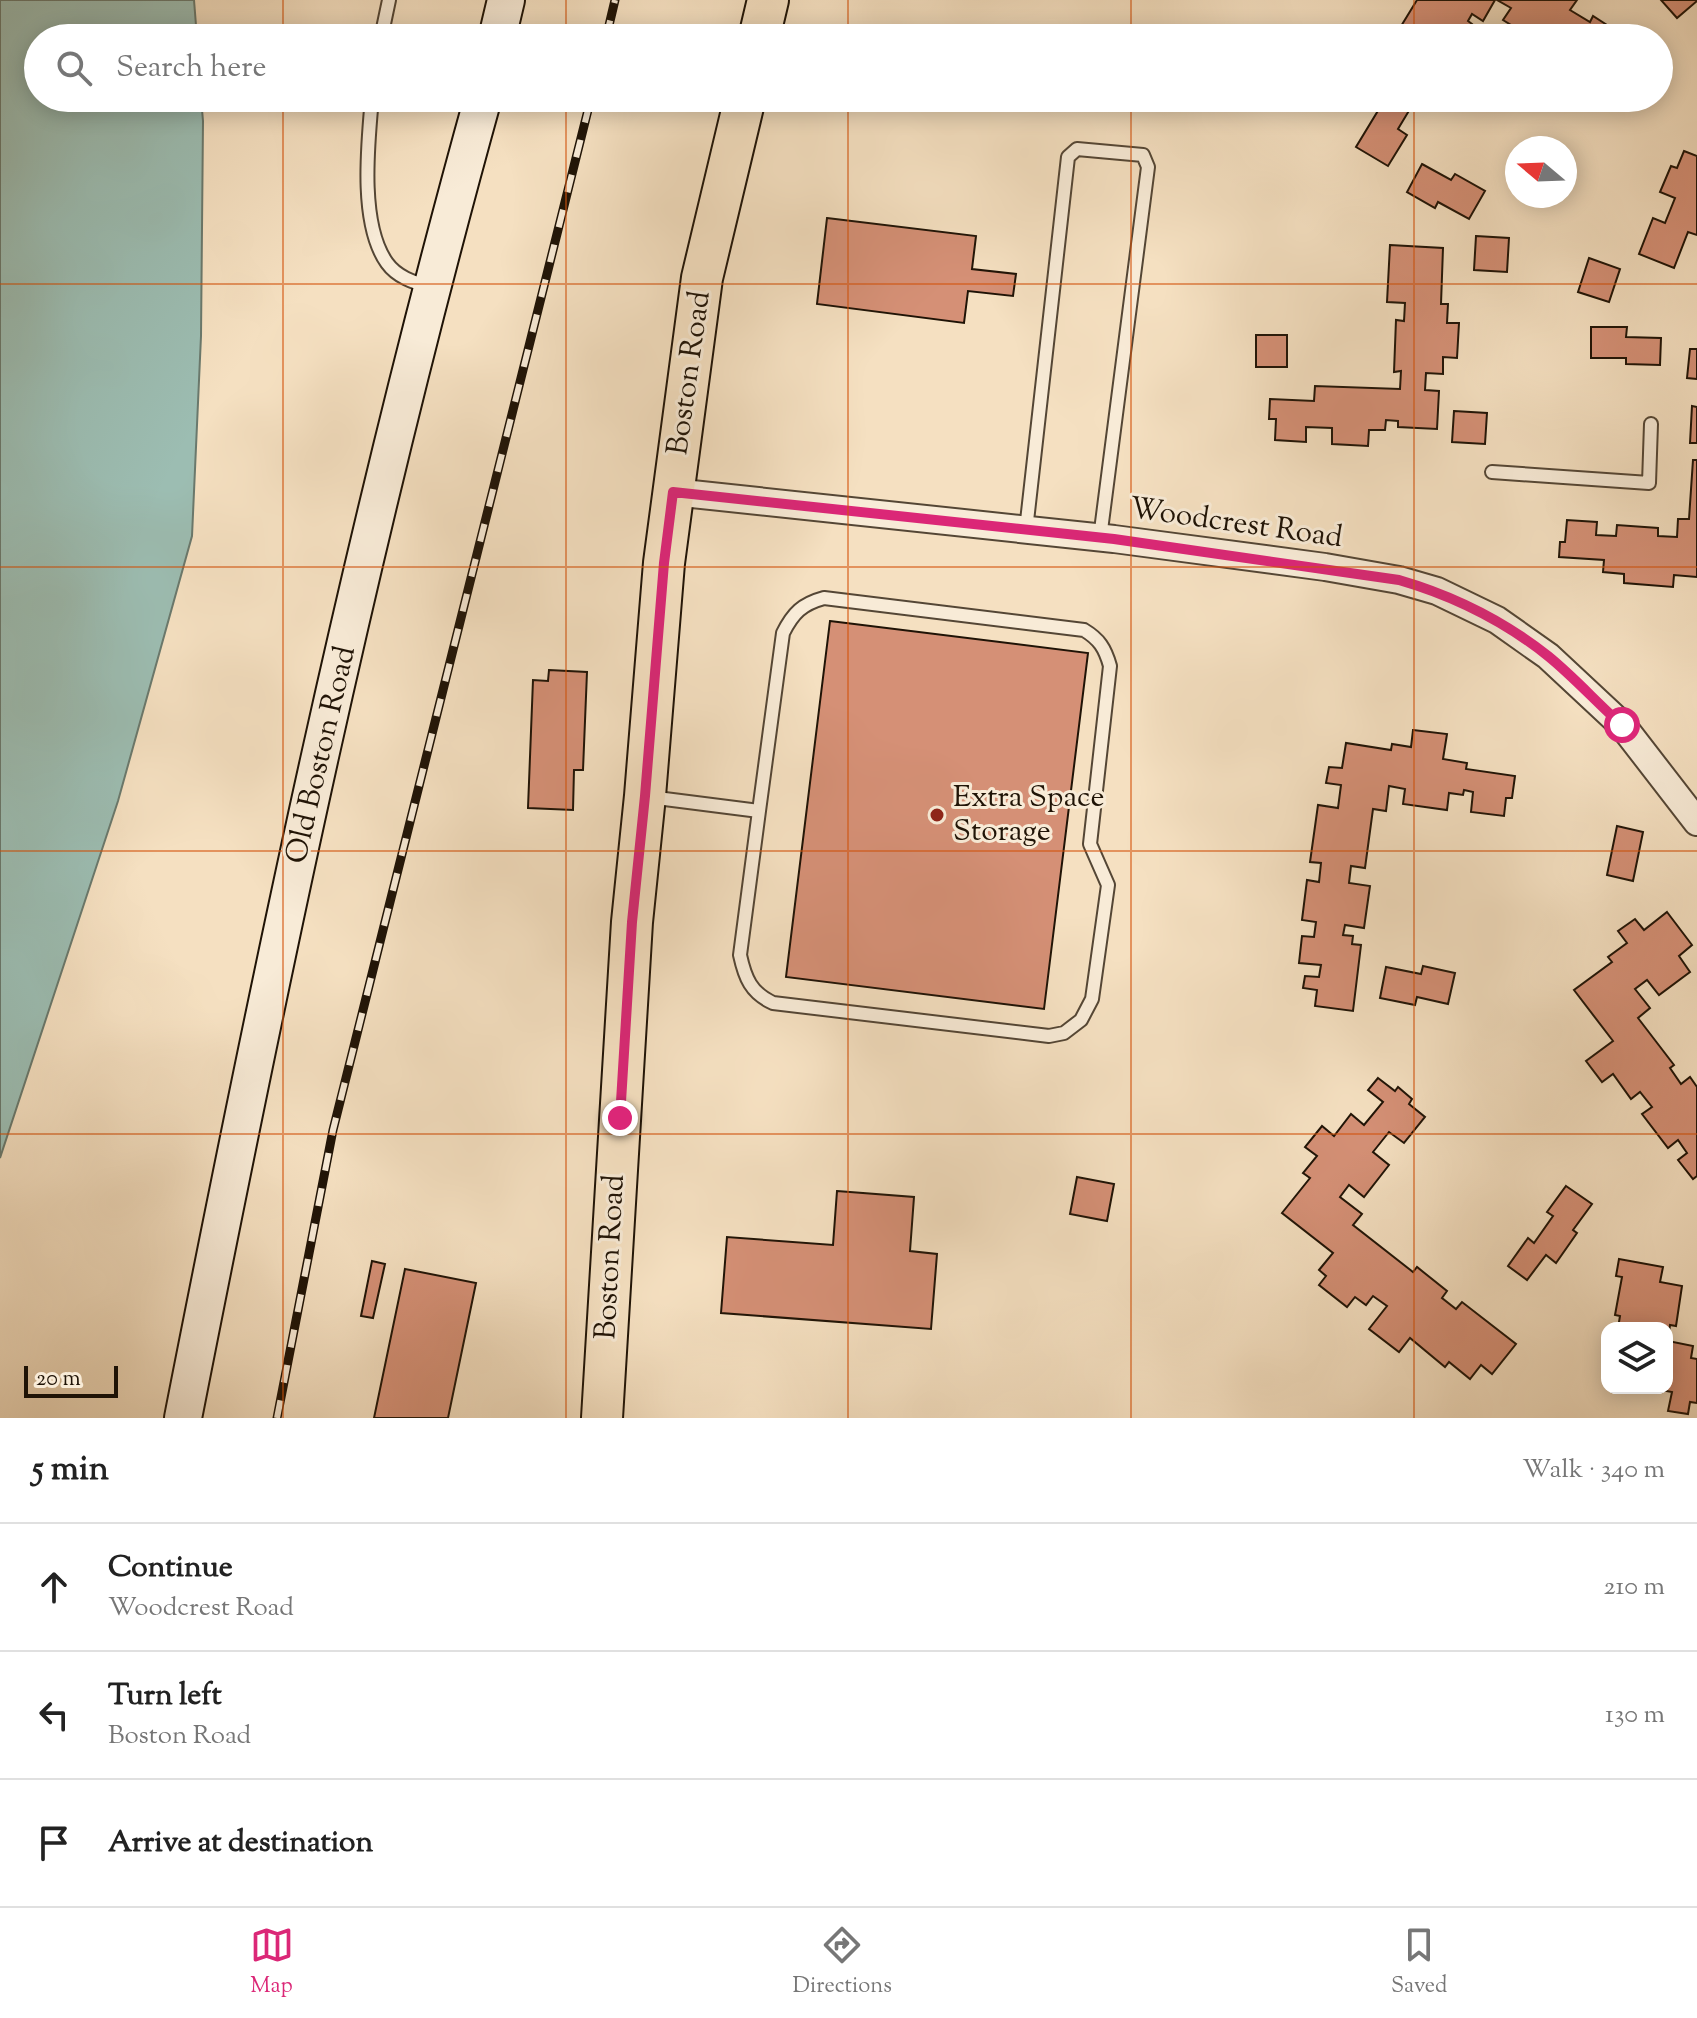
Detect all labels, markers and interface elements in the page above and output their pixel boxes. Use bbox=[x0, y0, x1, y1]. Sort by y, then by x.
search box bbox=[24, 24, 1673, 112]
icon: search bbox=[52, 46, 96, 90]
text: Search here bbox=[116, 47, 266, 90]
north arrow bbox=[1505, 136, 1577, 208]
street label: Boston Road bbox=[657, 288, 723, 458]
street label: Woodcrest Road bbox=[1127, 488, 1345, 560]
street label: Old Boston Road bbox=[276, 642, 368, 868]
route start bbox=[1604, 707, 1640, 743]
place label: Extra Space Storage bbox=[953, 777, 1104, 854]
marker: Extra Space Storage bbox=[928, 806, 946, 824]
route end bbox=[602, 1100, 638, 1136]
street label: Boston Road bbox=[585, 1173, 637, 1341]
map controls bbox=[1601, 1322, 1673, 1394]
button: layers bbox=[1601, 1322, 1673, 1394]
scale bar bbox=[24, 1362, 118, 1398]
text: 20 m bbox=[36, 1364, 81, 1396]
text: 5 min bbox=[32, 1446, 109, 1495]
text: Walk · 340 m bbox=[1522, 1452, 1665, 1489]
text: Continue bbox=[108, 1547, 233, 1590]
icon: ahead bbox=[32, 1565, 76, 1609]
text: 210 m bbox=[1603, 1569, 1665, 1606]
text: Woodcrest Road bbox=[108, 1590, 294, 1627]
text: Turn left bbox=[108, 1675, 222, 1718]
icon: left bbox=[32, 1693, 76, 1737]
text: 130 m bbox=[1605, 1697, 1665, 1734]
text: Boston Road bbox=[108, 1718, 251, 1755]
icon: arrive bbox=[32, 1821, 76, 1865]
text: Arrive at destination bbox=[108, 1822, 373, 1865]
tab: Map bbox=[250, 1923, 294, 2003]
tab: Directions bbox=[793, 1923, 892, 2003]
tab: Saved bbox=[1391, 1923, 1447, 2003]

